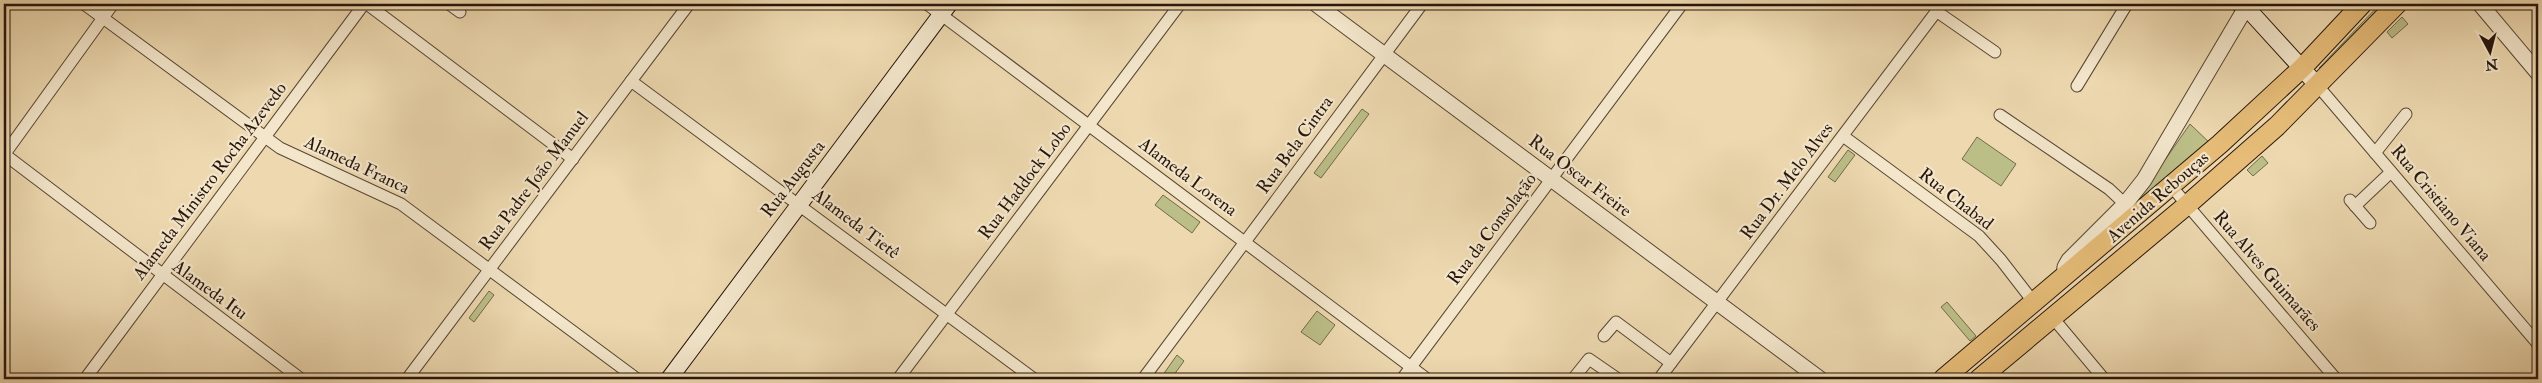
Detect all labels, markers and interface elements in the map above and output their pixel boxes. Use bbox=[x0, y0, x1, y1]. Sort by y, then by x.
north arrow bbox=[2464, 28, 2514, 78]
text: N bbox=[2484, 55, 2500, 74]
street label: Alameda Ministro Rocha Azevedo bbox=[127, 77, 292, 285]
street label: Rua Bela Cintra bbox=[1252, 91, 1339, 198]
street label: Rua Padre João Manuel bbox=[474, 107, 594, 255]
street label: Rua Haddock Lobo bbox=[973, 118, 1077, 244]
street label: Rua Dr. Melo Alves bbox=[1736, 118, 1838, 244]
street label: Alameda Franca bbox=[300, 130, 414, 200]
street label: Rua Oscar Freire bbox=[1524, 130, 1636, 223]
street label: Alameda Lorena bbox=[1133, 132, 1242, 222]
street label: Rua Augusta bbox=[756, 135, 831, 222]
street label: Rua Cristiano Viana bbox=[2386, 140, 2497, 266]
street label: Avenida Rebouças bbox=[2101, 146, 2214, 248]
street label: Rua Chabad bbox=[1914, 163, 1998, 235]
street label: Rua da Consolação bbox=[1442, 168, 1542, 290]
street label: Alameda Tietê bbox=[807, 183, 905, 265]
street label: Rua Alves Guimarães bbox=[2208, 206, 2326, 336]
street label: Alameda Itu bbox=[167, 255, 252, 325]

